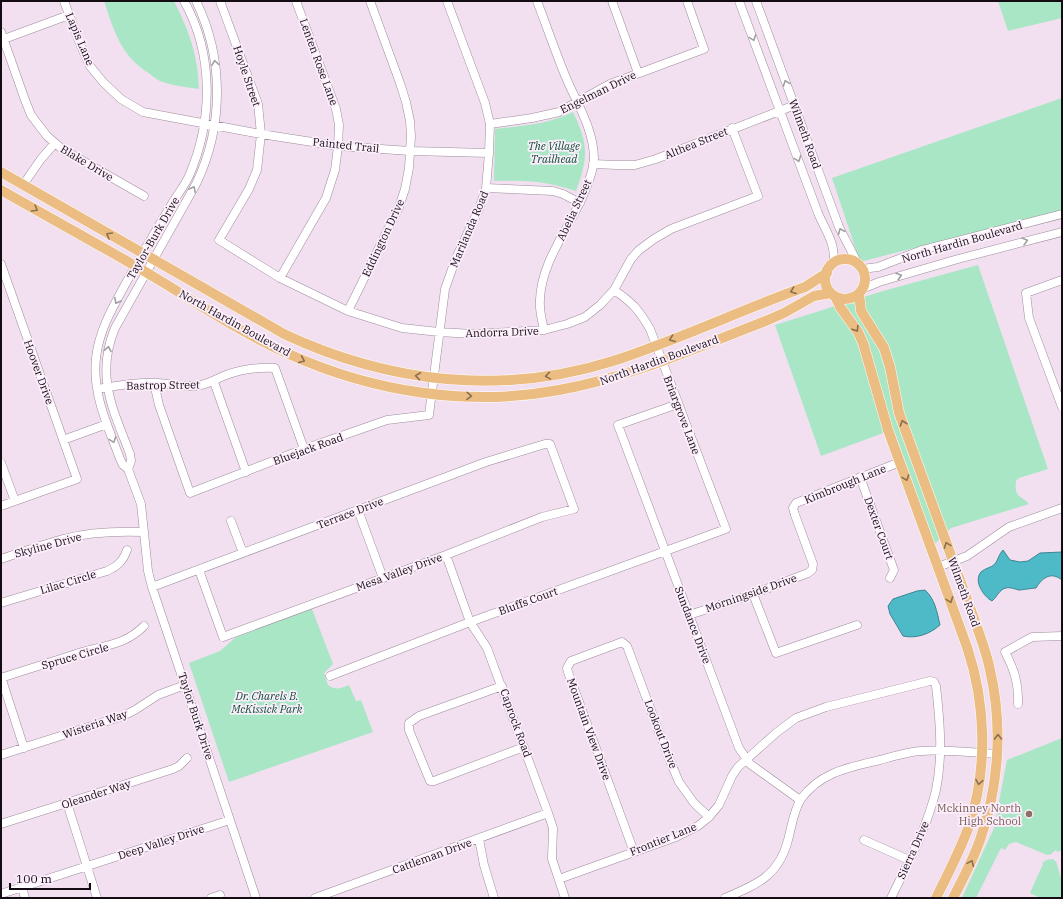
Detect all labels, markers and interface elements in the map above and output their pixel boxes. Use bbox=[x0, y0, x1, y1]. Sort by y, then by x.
street label: Lapis Lane bbox=[63, 10, 97, 68]
street label: Lenten Rose Lane bbox=[297, 17, 341, 107]
one-way arrow bbox=[748, 34, 756, 41]
street label: Hoyle Street bbox=[230, 44, 264, 108]
one-way arrow bbox=[211, 60, 220, 66]
street label: Engelman Drive bbox=[558, 67, 638, 116]
one-way arrow bbox=[783, 79, 791, 86]
street label: Wilmeth Road bbox=[786, 97, 824, 171]
street label: Althea Street bbox=[662, 124, 730, 162]
street label: Painted Trail bbox=[312, 135, 380, 155]
park label: The Village Trailhead bbox=[528, 139, 580, 166]
street label: Blake Drive bbox=[58, 142, 116, 184]
one-way arrow bbox=[793, 156, 801, 163]
street label: Abelia Street bbox=[554, 177, 594, 243]
one-way arrow bbox=[189, 186, 196, 193]
street label: Marilanda Road bbox=[447, 188, 492, 269]
street label: Taylor-Burk Drive bbox=[124, 194, 182, 282]
street label: Eddington Drive bbox=[359, 197, 407, 279]
one-way arrow bbox=[31, 205, 38, 212]
street label: North Hardin Boulevard bbox=[900, 218, 1024, 266]
one-way arrow bbox=[838, 228, 846, 236]
one-way arrow bbox=[106, 232, 113, 239]
one-way arrow bbox=[1022, 238, 1029, 246]
one-way arrow bbox=[895, 272, 902, 281]
street label: North Hardin Boulevard bbox=[177, 287, 293, 360]
one-way arrow bbox=[789, 287, 796, 295]
one-way arrow bbox=[114, 296, 121, 304]
street label: Andorra Drive bbox=[465, 324, 539, 340]
one-way arrow bbox=[851, 325, 858, 332]
street label: North Hardin Boulevard bbox=[598, 332, 720, 388]
one-way arrow bbox=[668, 334, 676, 342]
street label: Hoover Drive bbox=[21, 338, 57, 406]
one-way arrow bbox=[103, 346, 112, 352]
one-way arrow bbox=[299, 355, 306, 363]
one-way arrow bbox=[545, 371, 551, 380]
one-way arrow bbox=[415, 372, 421, 381]
street label: Briargrove Lane bbox=[661, 374, 703, 456]
street label: Bastrop Street bbox=[126, 377, 200, 393]
one-way arrow bbox=[466, 392, 472, 400]
one-way arrow bbox=[899, 419, 907, 426]
street label: Bluejack Road bbox=[271, 430, 345, 468]
one-way arrow bbox=[108, 436, 116, 443]
street label: Kimbrough Lane bbox=[802, 461, 888, 507]
one-way arrow bbox=[901, 475, 909, 482]
street label: Terrace Drive bbox=[315, 494, 385, 532]
street label: Dexter Court bbox=[861, 495, 897, 561]
street label: Skyline Drive bbox=[13, 529, 83, 561]
one-way arrow bbox=[943, 541, 951, 548]
street label: Mesa Valley Drive bbox=[354, 550, 444, 594]
street label: Wilmeth Road bbox=[945, 555, 983, 629]
street label: Lilac Circle bbox=[38, 567, 98, 597]
street label: Morningside Drive bbox=[703, 571, 799, 615]
street label: Bluffs Court bbox=[497, 584, 560, 618]
street label: Sundance Drive bbox=[672, 584, 714, 666]
one-way arrow bbox=[946, 597, 954, 604]
street label: Spruce Circle bbox=[40, 640, 110, 672]
street label: Taylor Burk Drive bbox=[175, 671, 217, 762]
street label: Mountain View Drive bbox=[564, 676, 614, 782]
street label: Caprock Road bbox=[497, 687, 535, 759]
park label: Dr. Charels B. McKissick Park bbox=[230, 689, 303, 716]
street label: Lookout Drive bbox=[641, 698, 681, 770]
street label: Wisteria Way bbox=[61, 706, 129, 742]
one-way arrow bbox=[994, 734, 1002, 740]
street label: Oleander Way bbox=[60, 776, 133, 812]
one-way arrow bbox=[975, 778, 984, 785]
place label: Mckinney North High School bbox=[937, 801, 1021, 828]
marker: Mckinney North High School bbox=[1024, 809, 1034, 819]
street label: Frontier Lane bbox=[628, 819, 699, 859]
street label: Sierra Drive bbox=[894, 819, 932, 881]
street label: Deep Valley Drive bbox=[116, 821, 206, 863]
street label: Cattleman Drive bbox=[390, 835, 474, 877]
one-way arrow bbox=[966, 860, 974, 867]
scale bar bbox=[10, 865, 90, 891]
text: 100 m bbox=[16, 871, 52, 886]

